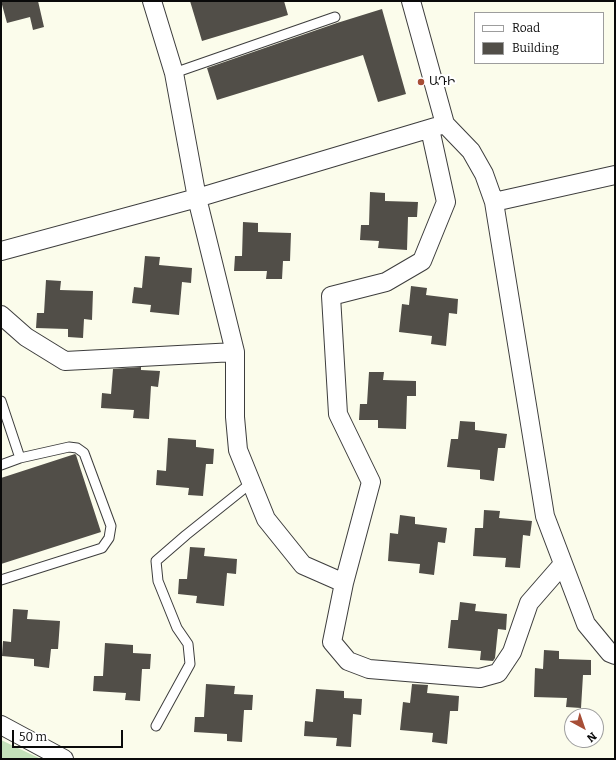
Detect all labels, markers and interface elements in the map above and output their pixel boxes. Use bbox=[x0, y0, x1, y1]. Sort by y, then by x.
legend bbox=[474, 12, 604, 64]
text: Road bbox=[512, 21, 540, 35]
text: Building bbox=[512, 41, 559, 55]
place label: ԱԴԻ bbox=[429, 75, 456, 89]
marker: ԱԴԻ bbox=[416, 77, 426, 87]
north arrow bbox=[564, 708, 604, 748]
scale bar bbox=[14, 722, 125, 748]
text: N bbox=[584, 729, 599, 745]
text: 50 m bbox=[19, 730, 47, 744]

